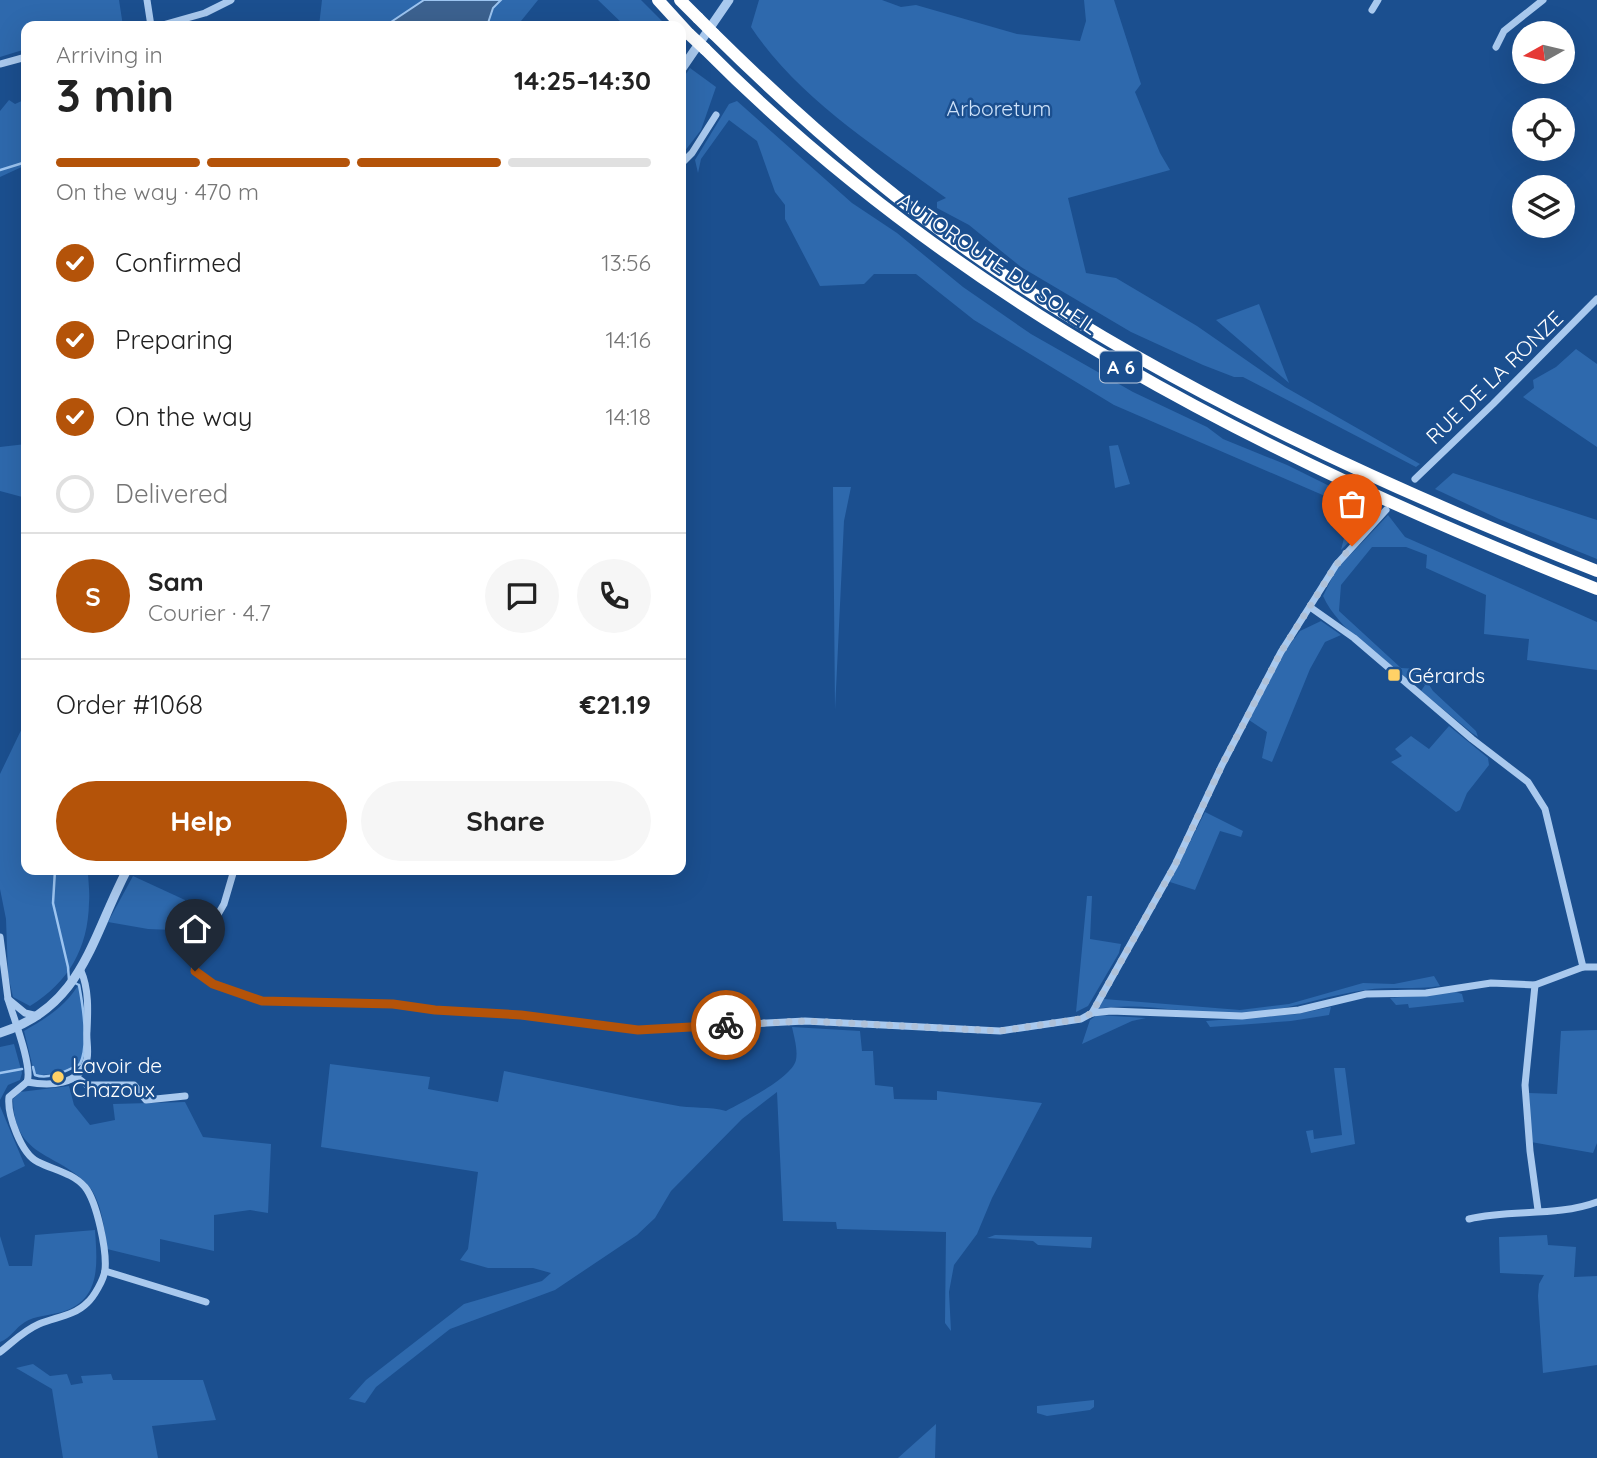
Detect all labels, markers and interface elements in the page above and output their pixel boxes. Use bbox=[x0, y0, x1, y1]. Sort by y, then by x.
north arrow bbox=[1512, 21, 1575, 84]
map controls bbox=[1512, 21, 1575, 238]
text: Arriving in bbox=[56, 40, 163, 69]
text: 14:25–14:30 bbox=[514, 64, 651, 97]
text: 3 min bbox=[56, 66, 174, 124]
park label: Arboretum bbox=[947, 95, 1051, 121]
button: locate bbox=[1512, 98, 1575, 161]
button: layers bbox=[1512, 175, 1575, 238]
text: On the way · 470 m bbox=[56, 177, 259, 206]
street label: AUTOROUTE DU SOLEIL bbox=[893, 186, 1103, 340]
icon: check bbox=[56, 244, 94, 282]
text: Confirmed bbox=[115, 246, 242, 279]
text: 13:56 bbox=[601, 248, 651, 277]
street label: RUE DE LA RONZE bbox=[1420, 305, 1568, 449]
icon: check bbox=[56, 321, 94, 359]
text: Preparing bbox=[115, 323, 233, 356]
text: 14:16 bbox=[606, 325, 651, 354]
road number: A 6 bbox=[1100, 352, 1142, 382]
icon: check bbox=[56, 398, 94, 436]
text: On the way bbox=[115, 400, 253, 433]
text: 14:18 bbox=[605, 402, 651, 431]
pin bbox=[1322, 474, 1382, 546]
text: Delivered bbox=[115, 477, 228, 510]
icon: bag bbox=[1333, 485, 1371, 523]
button: chat bbox=[485, 559, 559, 633]
button: phone bbox=[577, 559, 651, 633]
text: Sam bbox=[148, 565, 204, 598]
text: S bbox=[85, 580, 101, 613]
text: Courier · 4.7 bbox=[148, 598, 271, 627]
place label: Gérards bbox=[1408, 662, 1485, 688]
marker: Gérards bbox=[1386, 667, 1402, 683]
text: Order #1068 bbox=[56, 688, 203, 721]
text: €21.19 bbox=[580, 688, 651, 721]
button: Help bbox=[56, 781, 347, 861]
button: Share bbox=[361, 781, 651, 861]
pin bbox=[165, 899, 225, 971]
icon: home bbox=[176, 910, 214, 948]
courier bbox=[691, 990, 761, 1060]
icon: bike bbox=[707, 1006, 745, 1044]
place label: Lavoir de Chazoux bbox=[72, 1052, 162, 1102]
marker: Lavoir de Chazoux bbox=[50, 1069, 66, 1085]

